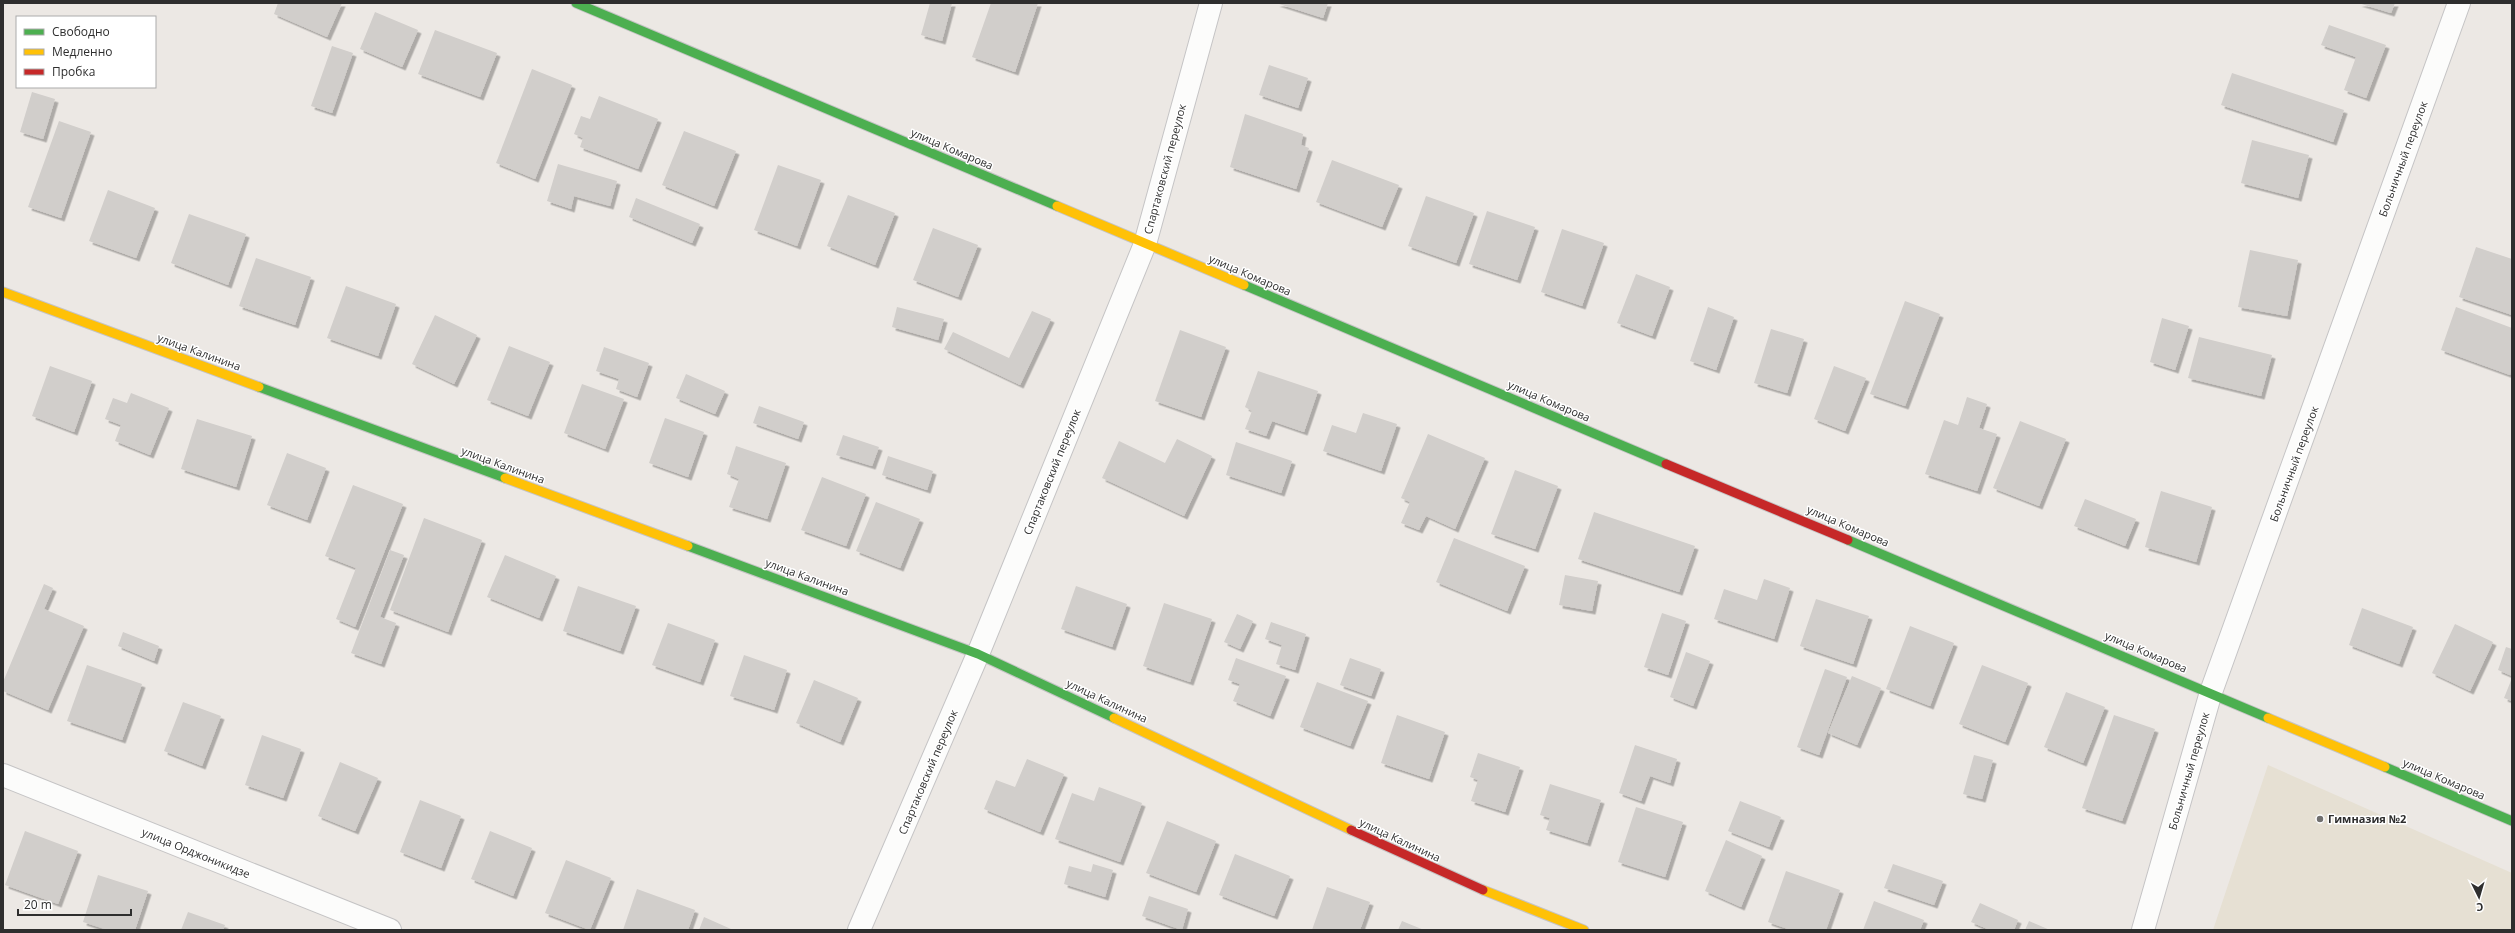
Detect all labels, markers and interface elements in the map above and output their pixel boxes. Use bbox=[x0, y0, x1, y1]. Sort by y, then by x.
legend bbox=[16, 16, 156, 88]
text: Свободно bbox=[52, 23, 110, 40]
text: Медленно bbox=[52, 43, 112, 60]
text: Пробка bbox=[52, 63, 95, 80]
street label: Больничный переулок bbox=[2375, 99, 2431, 219]
street label: Спартаковский переулок bbox=[1140, 102, 1189, 236]
street label: улица Комарова bbox=[909, 124, 996, 173]
street label: улица Комарова bbox=[1207, 250, 1294, 299]
street label: улица Калинина bbox=[155, 329, 243, 374]
street label: улица Комарова bbox=[1506, 376, 1593, 425]
street label: Больничный переулок bbox=[2266, 404, 2322, 524]
street label: Спартаковский переулок bbox=[1019, 406, 1084, 537]
street label: улица Калинина bbox=[459, 442, 547, 487]
street label: улица Комарова bbox=[1805, 501, 1892, 550]
street label: улица Калинина bbox=[763, 554, 851, 599]
street label: улица Комарова bbox=[2103, 627, 2190, 676]
street label: улица Калинина bbox=[1064, 675, 1150, 726]
street label: Спартаковский переулок bbox=[894, 707, 961, 837]
street label: Больничный переулок bbox=[2164, 710, 2213, 832]
street label: улица Комарова bbox=[2401, 754, 2488, 803]
place label: Гимназия №2 bbox=[2328, 811, 2406, 826]
street label: улица Калинина bbox=[1357, 814, 1443, 865]
marker: Гимназия №2 bbox=[2315, 814, 2325, 824]
street label: улица Орджоникидзе bbox=[140, 824, 253, 881]
north arrow bbox=[2459, 877, 2499, 917]
scale bar bbox=[18, 891, 131, 917]
text: 20 m bbox=[24, 896, 52, 913]
text: С bbox=[2476, 900, 2484, 915]

